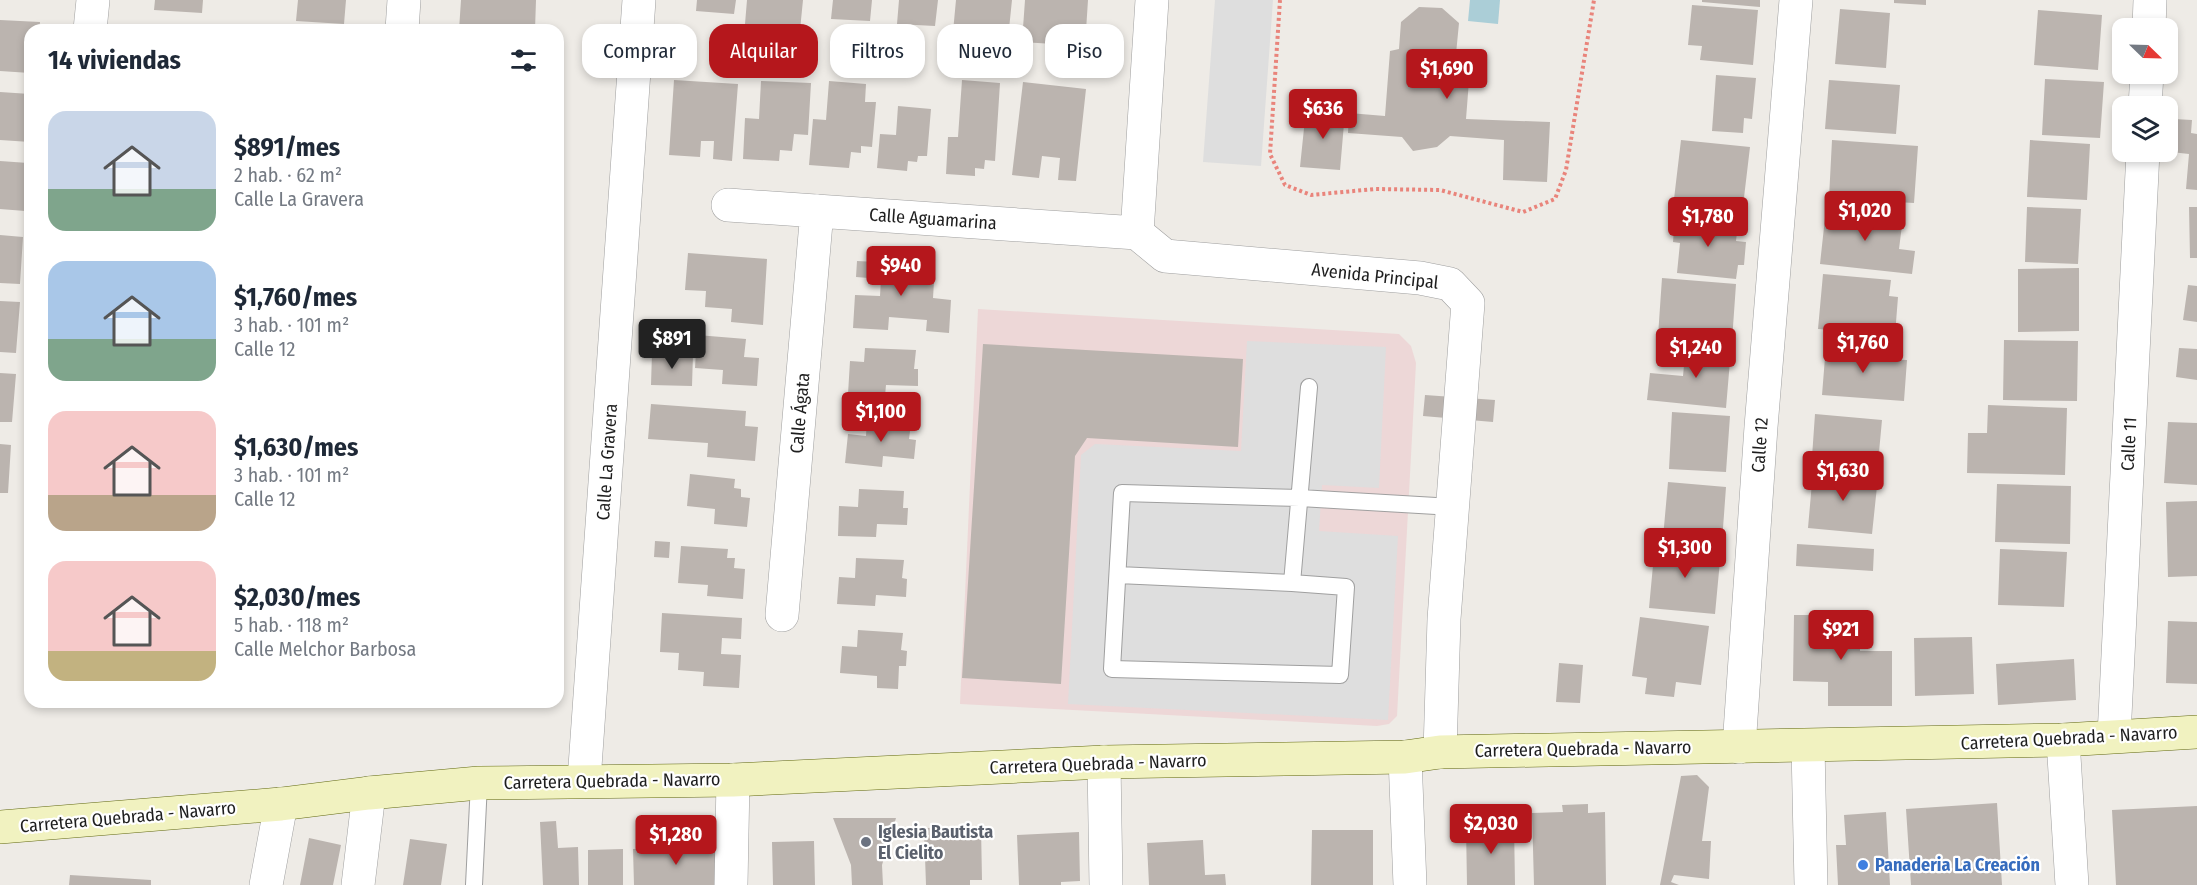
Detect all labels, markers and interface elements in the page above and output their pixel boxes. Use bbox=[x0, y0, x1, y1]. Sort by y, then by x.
north arrow bbox=[2112, 18, 2178, 84]
map controls bbox=[2112, 18, 2178, 162]
chip: Comprar bbox=[582, 24, 697, 78]
chip: Alquilar bbox=[709, 24, 818, 78]
chip: Filtros bbox=[830, 24, 925, 78]
chip: Nuevo bbox=[937, 24, 1033, 78]
chip: Piso bbox=[1045, 24, 1124, 78]
icon: filters bbox=[507, 44, 540, 77]
text: 14 viviendas bbox=[48, 45, 181, 76]
pin: $1,690 bbox=[1398, 49, 1496, 100]
text: $1,690 bbox=[1420, 56, 1474, 80]
pin: $636 bbox=[1287, 89, 1359, 140]
text: $636 bbox=[1303, 96, 1343, 120]
button: layers bbox=[2112, 96, 2178, 162]
text: $891/mes bbox=[234, 132, 340, 163]
icon: home bbox=[96, 135, 168, 207]
text: 2 hab. · 62 m² bbox=[234, 163, 342, 187]
text: Calle La Gravera bbox=[234, 187, 364, 211]
pin: $1,020 bbox=[1816, 191, 1914, 242]
pin: $1,780 bbox=[1659, 197, 1757, 248]
text: $1,020 bbox=[1839, 198, 1891, 222]
street label: Calle Aguamarina bbox=[868, 204, 998, 234]
text: $1,780 bbox=[1682, 204, 1734, 228]
pin: $940 bbox=[865, 246, 937, 297]
text: $940 bbox=[880, 253, 922, 277]
street label: Avenida Principal bbox=[1310, 258, 1440, 294]
text: $1,760/mes bbox=[234, 282, 357, 313]
icon: home bbox=[96, 285, 168, 357]
text: 3 hab. · 101 m² bbox=[234, 313, 349, 337]
pin: $891 bbox=[636, 319, 708, 370]
pin: $1,760 bbox=[1814, 323, 1912, 374]
text: $891 bbox=[653, 326, 691, 350]
pin: $1,240 bbox=[1647, 328, 1745, 379]
text: $1,760 bbox=[1837, 330, 1889, 354]
text: $1,240 bbox=[1670, 335, 1722, 359]
text: Calle 12 bbox=[234, 337, 295, 361]
street label: Calle Ágata bbox=[785, 371, 815, 454]
pin: $1,100 bbox=[832, 392, 930, 443]
text: $1,100 bbox=[856, 399, 906, 423]
street label: Calle La Gravera bbox=[592, 403, 622, 521]
street label: Calle 11 bbox=[2117, 416, 2141, 472]
street label: Calle 12 bbox=[1747, 417, 1773, 473]
text: $1,630/mes bbox=[234, 432, 358, 463]
icon: home bbox=[96, 435, 168, 507]
pin: $1,630 bbox=[1794, 451, 1892, 502]
text: $1,630 bbox=[1817, 458, 1869, 482]
text: 3 hab. · 101 m² bbox=[234, 463, 349, 487]
text: Calle 12 bbox=[234, 487, 295, 511]
pin: $1,300 bbox=[1636, 528, 1734, 579]
text: $1,300 bbox=[1658, 535, 1712, 559]
text: $2,030/mes bbox=[234, 582, 360, 613]
icon: home bbox=[96, 585, 168, 657]
pin: $921 bbox=[1805, 610, 1877, 661]
text: 5 hab. · 118 m² bbox=[234, 613, 349, 637]
text: $921 bbox=[1822, 617, 1860, 641]
text: Calle Melchor Barbosa bbox=[234, 637, 416, 661]
street label: Carretera Quebrada - Navarro bbox=[1960, 721, 2178, 755]
street label: Carretera Quebrada - Navarro bbox=[1474, 736, 1692, 762]
street label: Carretera Quebrada - Navarro bbox=[989, 749, 1207, 779]
street label: Carretera Quebrada - Navarro bbox=[503, 768, 721, 794]
street label: Carretera Quebrada - Navarro bbox=[19, 797, 237, 837]
pin: $2,030 bbox=[1442, 804, 1540, 855]
text: $2,030 bbox=[1464, 811, 1518, 835]
pin: $1,280 bbox=[627, 815, 725, 866]
place label: Iglesia Bautista El Cielito bbox=[878, 821, 993, 864]
text: $1,280 bbox=[650, 822, 702, 846]
marker: Iglesia Bautista El Cielito bbox=[859, 835, 873, 849]
place label: Panaderia La Creación bbox=[1875, 854, 2040, 876]
marker: Panaderia La Creación bbox=[1856, 858, 1870, 872]

